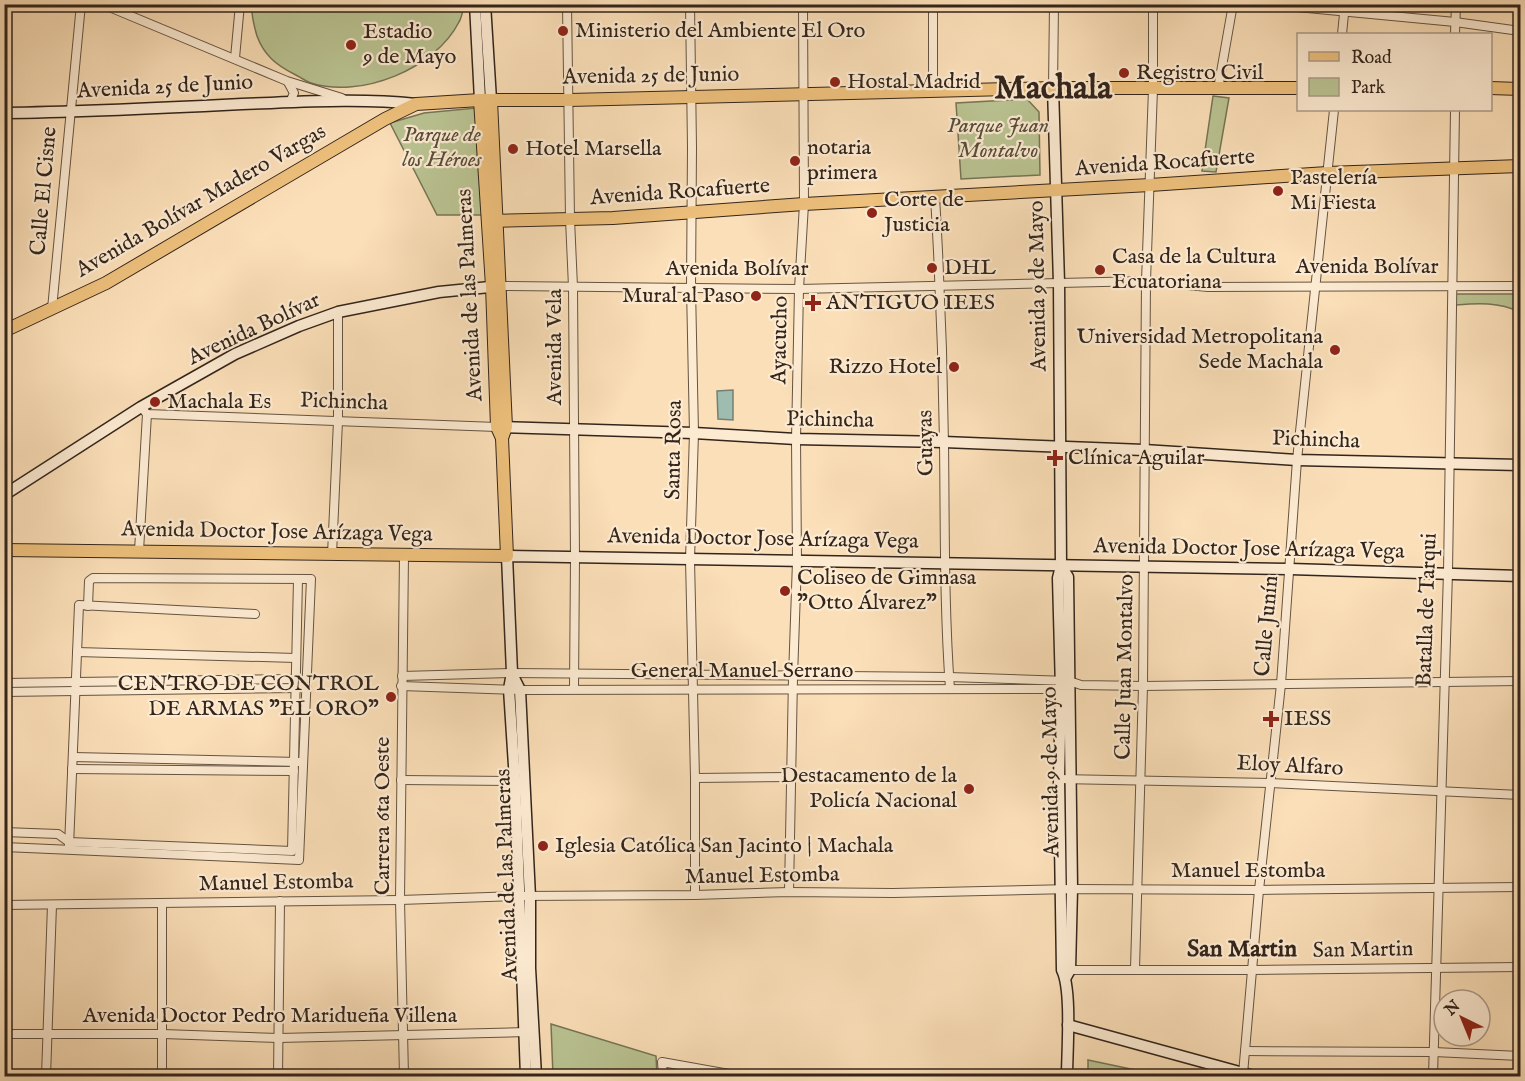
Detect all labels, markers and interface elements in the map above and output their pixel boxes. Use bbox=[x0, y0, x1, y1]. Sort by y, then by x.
place label: Ministerio del Ambiente El Oro bbox=[575, 17, 866, 45]
place label: Estadio 9 de Mayo bbox=[362, 18, 456, 71]
marker: Ministerio del Ambiente El Oro bbox=[556, 24, 570, 38]
legend bbox=[1297, 33, 1492, 111]
marker: Estadio 9 de Mayo bbox=[344, 38, 358, 52]
text: Road bbox=[1351, 47, 1392, 70]
place label: Registro Civil bbox=[1136, 59, 1264, 87]
street label: Avenida 25 de Junio bbox=[562, 60, 740, 92]
marker: Registro Civil bbox=[1117, 66, 1131, 80]
district label: Machala bbox=[994, 67, 1113, 110]
street label: Avenida 25 de Junio bbox=[75, 68, 254, 106]
place label: Hostal Madrid bbox=[847, 68, 981, 96]
marker: Hostal Madrid bbox=[828, 75, 842, 89]
text: Park bbox=[1351, 77, 1386, 100]
park label: Parque Juan Montalvo bbox=[947, 112, 1049, 165]
street label: Avenida Bolívar Madero Vargas bbox=[70, 118, 331, 285]
park label: Parque de los Héroes bbox=[402, 121, 482, 174]
street label: Calle El Cisne bbox=[24, 125, 64, 257]
place label: notaria primera bbox=[807, 134, 878, 187]
place label: Hotel Marsella bbox=[525, 135, 662, 163]
marker: Hotel Marsella bbox=[506, 142, 520, 156]
street label: Avenida Rocafuerte bbox=[1073, 143, 1256, 183]
marker: notaria primera bbox=[788, 154, 802, 168]
place label: Pastelería Mi Fiesta bbox=[1290, 164, 1377, 217]
street label: Avenida Rocafuerte bbox=[588, 172, 771, 212]
marker: Pastelería Mi Fiesta bbox=[1271, 184, 1285, 198]
place label: Corte de Justicia bbox=[881, 186, 964, 239]
street label: Avenida de las Palmeras bbox=[450, 188, 490, 403]
street label: Avenida 9 de Mayo bbox=[1023, 200, 1054, 373]
marker: Corte de Justicia bbox=[865, 206, 879, 220]
place label: Casa de la Cultura Ecuatoriana bbox=[1112, 243, 1276, 296]
street label: Avenida Bolívar bbox=[1294, 253, 1439, 281]
place label: DHL bbox=[944, 254, 996, 282]
street label: Avenida Bolívar bbox=[664, 255, 809, 283]
marker: DHL bbox=[925, 261, 939, 275]
marker: Casa de la Cultura Ecuatoriana bbox=[1093, 263, 1107, 277]
place label: Mural al Paso bbox=[622, 282, 744, 310]
street label: Avenida Bolívar bbox=[182, 286, 325, 372]
street label: Avenida Vela bbox=[541, 288, 569, 406]
marker: Mural al Paso bbox=[749, 289, 763, 303]
place label: ANTIGUO IEES bbox=[825, 289, 995, 317]
marker: ANTIGUO IEES bbox=[804, 294, 822, 312]
street label: Ayacucho bbox=[765, 295, 795, 385]
place label: Universidad Metropolitana Sede Machala bbox=[1076, 323, 1323, 376]
marker: Universidad Metropolitana Sede Machala bbox=[1328, 343, 1342, 357]
place label: Rizzo Hotel bbox=[828, 353, 942, 381]
marker: Rizzo Hotel bbox=[947, 360, 961, 374]
street label: Pichincha bbox=[300, 386, 389, 418]
place label: Machala Es bbox=[167, 388, 271, 416]
marker: Machala Es bbox=[148, 395, 162, 409]
street label: Santa Rosa bbox=[659, 399, 689, 500]
street label: Pichincha bbox=[786, 405, 875, 435]
street label: Guayas bbox=[911, 410, 941, 476]
street label: Pichincha bbox=[1272, 424, 1361, 456]
place label: Clínica Aguilar bbox=[1068, 444, 1205, 472]
marker: Clínica Aguilar bbox=[1046, 449, 1064, 467]
street label: Avenida Doctor Jose Arízaga Vega bbox=[120, 515, 433, 549]
street label: Avenida Doctor Jose Arízaga Vega bbox=[606, 522, 919, 556]
street label: Avenida Doctor Jose Arízaga Vega bbox=[1092, 532, 1405, 566]
street label: Batalla de Tarqui bbox=[1410, 532, 1444, 688]
place label: Coliseo de Gimnasa "Otto Álvarez" bbox=[797, 564, 977, 617]
street label: Calle Juan Montalvo bbox=[1109, 574, 1141, 760]
street label: Calle Junín bbox=[1249, 574, 1285, 678]
marker: Coliseo de Gimnasa "Otto Álvarez" bbox=[778, 584, 792, 598]
street label: General Manuel Serrano bbox=[631, 657, 853, 685]
place label: CENTRO DE CONTROL DE ARMAS "EL ORO" bbox=[118, 670, 379, 723]
street label: Avenida 9 de Mayo bbox=[1036, 686, 1067, 859]
marker: CENTRO DE CONTROL DE ARMAS "EL ORO" bbox=[384, 690, 398, 704]
place label: IESS bbox=[1284, 705, 1331, 733]
marker: IESS bbox=[1262, 710, 1280, 728]
street label: Carrera 6ta Oeste bbox=[369, 737, 397, 895]
street label: Eloy Alfaro bbox=[1236, 749, 1344, 783]
place label: Destacamento de la Policía Nacional bbox=[781, 762, 957, 815]
street label: Avenida de las Palmeras bbox=[489, 768, 525, 983]
marker: Destacamento de la Policía Nacional bbox=[962, 782, 976, 796]
place label: Iglesia Católica San Jacinto | Machala bbox=[555, 832, 894, 860]
marker: Iglesia Católica San Jacinto | Machala bbox=[536, 839, 550, 853]
street label: Manuel Estomba bbox=[1171, 857, 1326, 885]
street label: Manuel Estomba bbox=[684, 861, 840, 891]
street label: Manuel Estomba bbox=[198, 868, 354, 898]
district label: San Martin bbox=[1187, 934, 1297, 965]
street label: San Martin bbox=[1312, 935, 1414, 965]
north arrow bbox=[1432, 988, 1492, 1048]
text: N bbox=[1441, 996, 1465, 1021]
street label: Avenida Doctor Pedro Maridueña Villena bbox=[82, 1002, 458, 1030]

